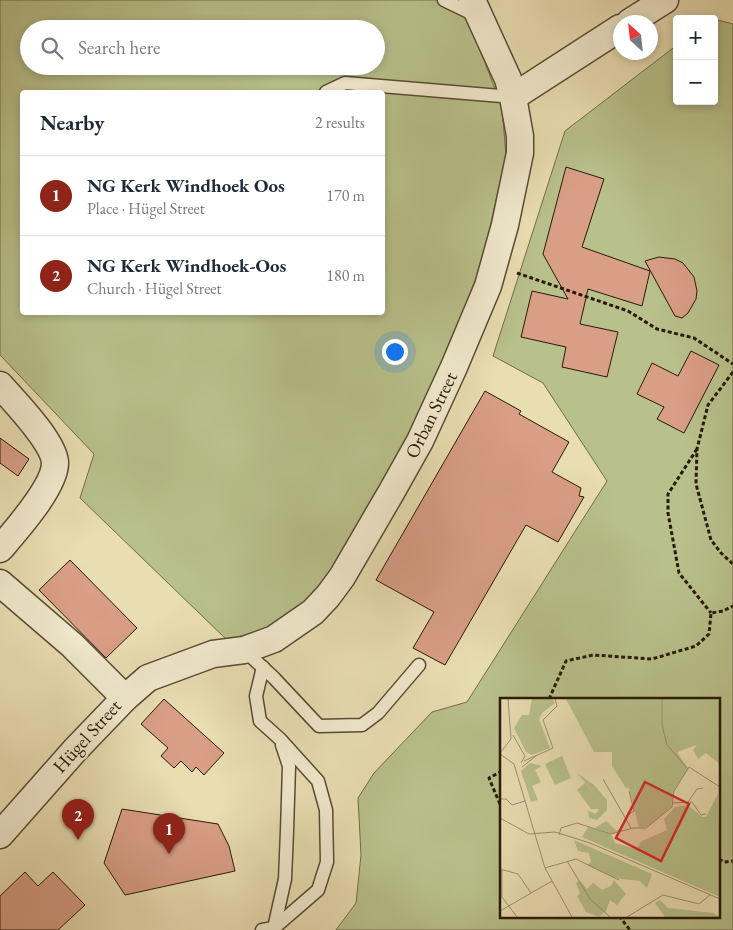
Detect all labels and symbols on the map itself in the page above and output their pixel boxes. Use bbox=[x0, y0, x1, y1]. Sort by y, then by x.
north arrow bbox=[613, 15, 658, 60]
your location bbox=[382, 339, 408, 365]
street label: Orban Street bbox=[399, 368, 463, 462]
street label: Hügel Street bbox=[47, 694, 127, 778]
inset map bbox=[500, 698, 720, 918]
pin: 2 bbox=[62, 799, 94, 840]
pin: 1 bbox=[153, 813, 185, 854]

